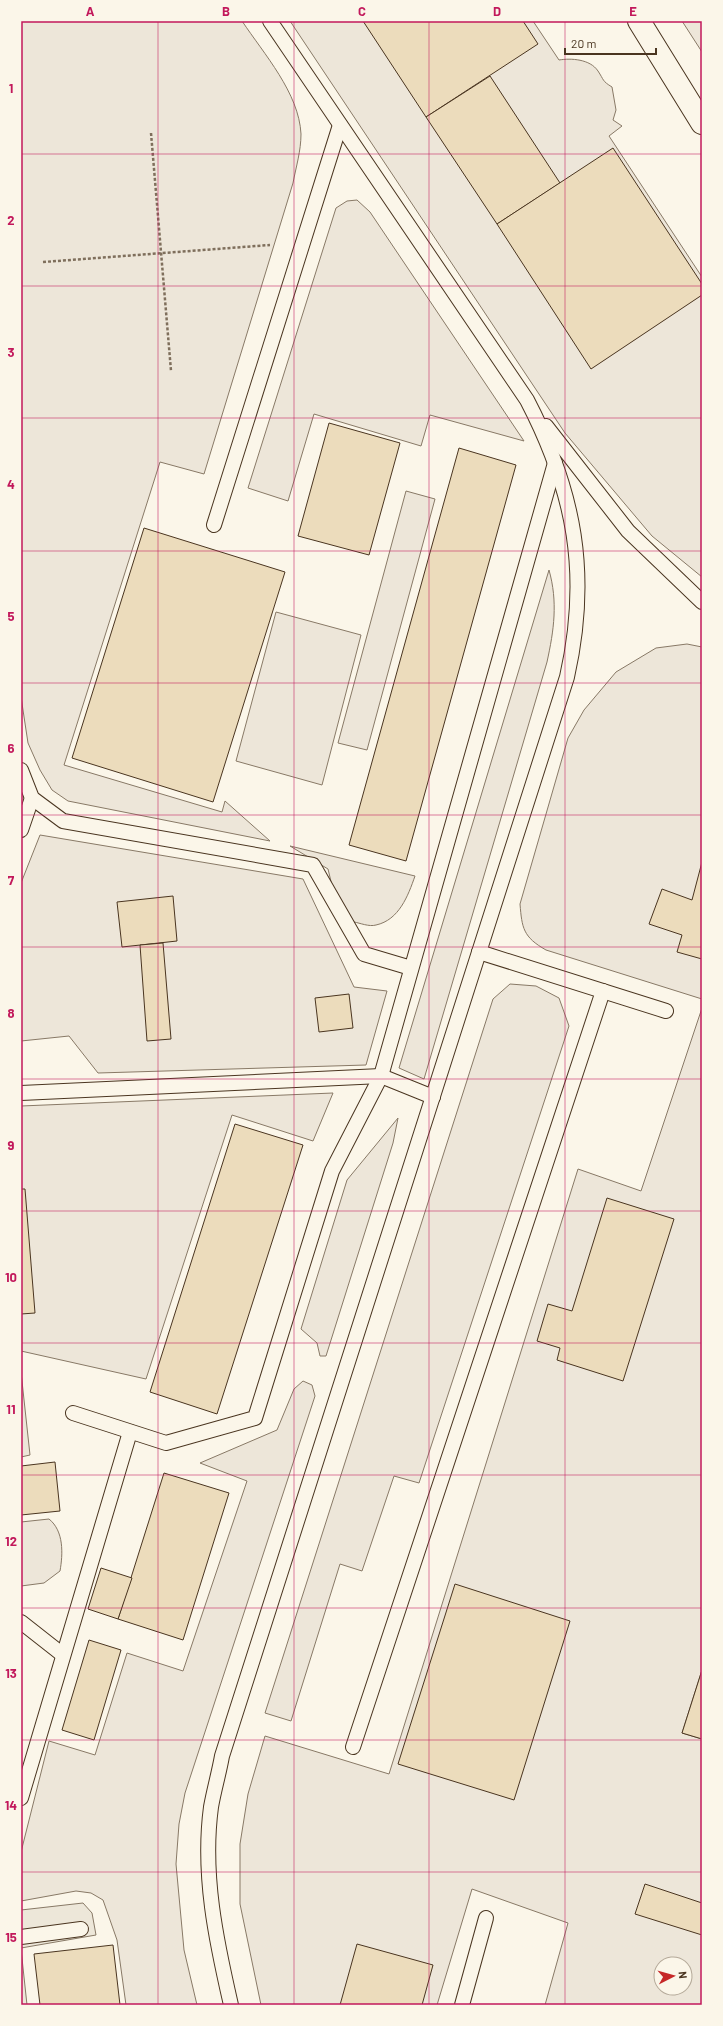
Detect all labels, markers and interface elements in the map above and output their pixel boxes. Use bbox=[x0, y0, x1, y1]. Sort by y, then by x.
text: A bbox=[86, 3, 95, 19]
text: B bbox=[222, 3, 230, 19]
text: C bbox=[358, 3, 366, 19]
text: D bbox=[493, 3, 501, 19]
text: E bbox=[629, 3, 637, 19]
scale bar bbox=[565, 30, 656, 56]
text: 20 m bbox=[571, 36, 597, 50]
text: 1 bbox=[9, 80, 13, 96]
text: 2 bbox=[7, 212, 15, 228]
text: 3 bbox=[7, 344, 15, 360]
text: 4 bbox=[7, 476, 15, 492]
text: 5 bbox=[7, 608, 15, 624]
text: 6 bbox=[8, 740, 15, 756]
text: 7 bbox=[8, 872, 15, 888]
text: 8 bbox=[7, 1005, 15, 1021]
text: 9 bbox=[8, 1137, 15, 1153]
text: 10 bbox=[5, 1269, 17, 1285]
text: 11 bbox=[6, 1401, 16, 1417]
text: 12 bbox=[5, 1533, 17, 1549]
text: 13 bbox=[5, 1665, 17, 1681]
text: 14 bbox=[5, 1797, 17, 1813]
text: 15 bbox=[5, 1929, 17, 1945]
north arrow bbox=[653, 1956, 693, 1996]
text: N bbox=[677, 1971, 690, 1979]

